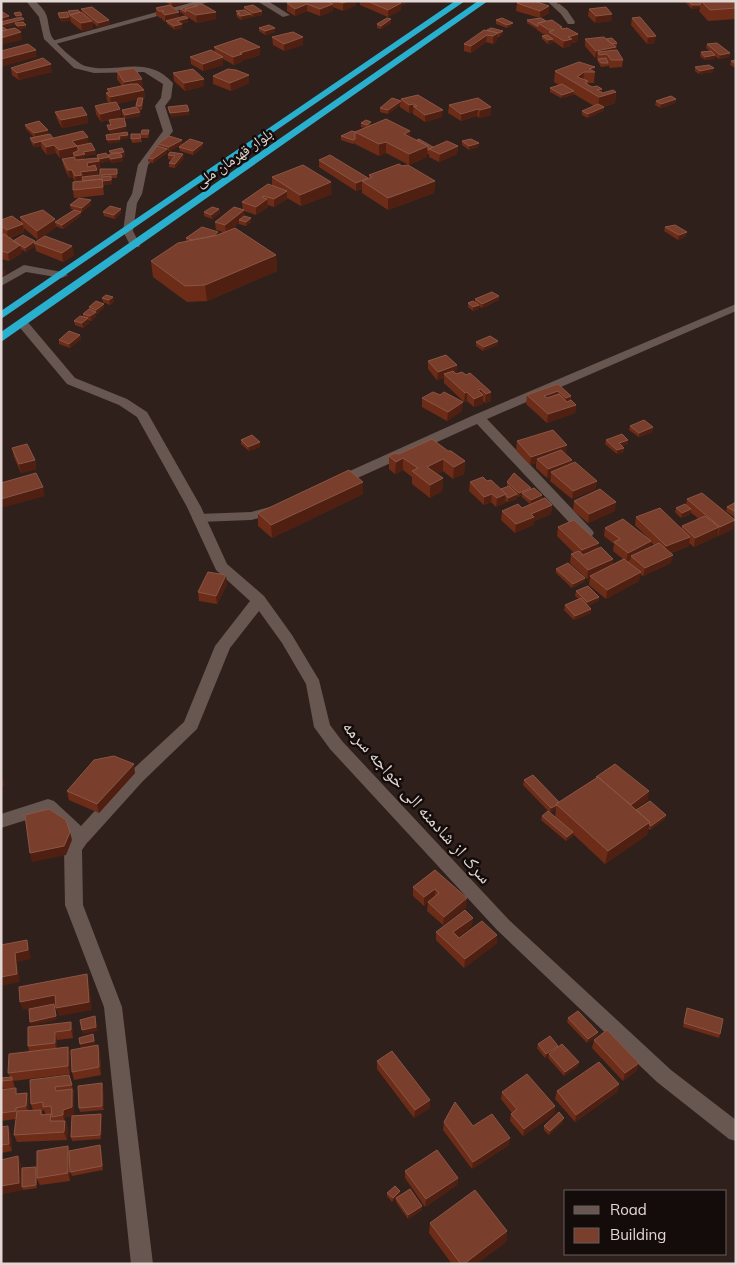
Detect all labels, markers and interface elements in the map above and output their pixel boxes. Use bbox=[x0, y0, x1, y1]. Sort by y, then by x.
street label: بلوار قهرمان ملی bbox=[191, 124, 277, 192]
street label: سرک از شادمنه الی خواجه سرمه bbox=[338, 715, 497, 888]
legend bbox=[564, 1190, 727, 1255]
text: Road bbox=[610, 1200, 647, 1219]
text: Building bbox=[610, 1225, 666, 1244]

